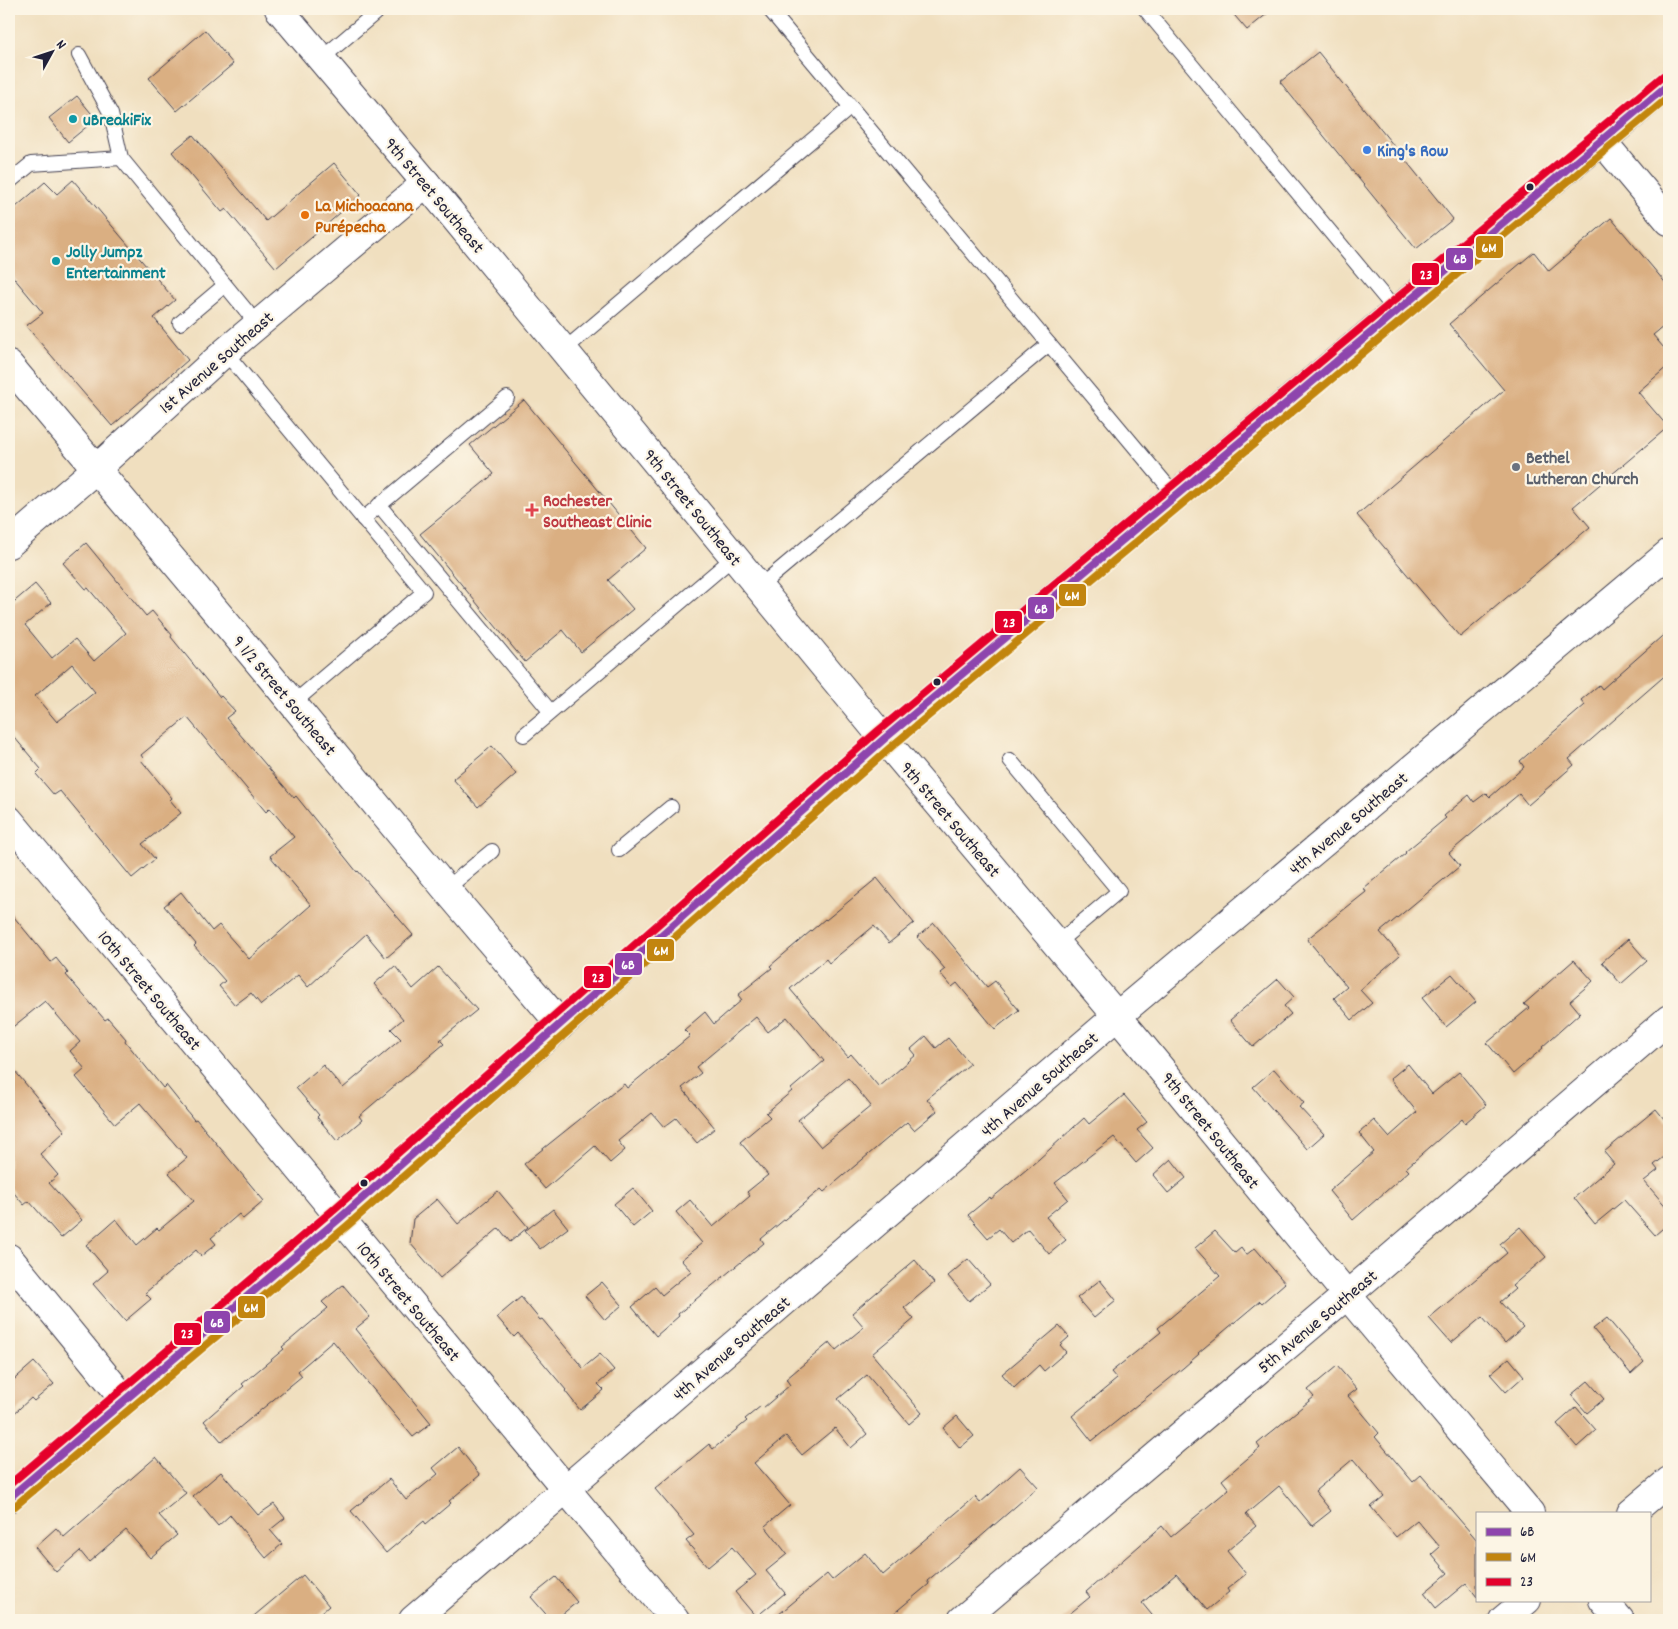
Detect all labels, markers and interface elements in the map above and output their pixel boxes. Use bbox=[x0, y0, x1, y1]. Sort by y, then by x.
north arrow bbox=[28, 28, 78, 78]
text: N bbox=[51, 36, 70, 54]
place label: uBreakiFix bbox=[83, 109, 151, 134]
marker: uBreakiFix bbox=[67, 113, 79, 125]
street label: 9th Street Southeast bbox=[377, 133, 489, 260]
place label: King's Row bbox=[1377, 140, 1449, 165]
marker: King's Row bbox=[1361, 144, 1373, 156]
unlabelled marker bbox=[1525, 182, 1535, 192]
place label: La Michoacana Purépecha bbox=[315, 195, 414, 241]
marker: La Michoacana Purépecha bbox=[299, 209, 311, 221]
line badge: 6M bbox=[1475, 235, 1504, 259]
text: 6M bbox=[1481, 239, 1497, 259]
place label: Jolly Jumpz Entertainment bbox=[66, 241, 166, 287]
line badge: 6B bbox=[1445, 247, 1474, 271]
text: 6B bbox=[1453, 250, 1467, 270]
marker: Jolly Jumpz Entertainment bbox=[50, 255, 62, 267]
line badge: 23 bbox=[1411, 262, 1440, 286]
text: 23 bbox=[1420, 266, 1432, 286]
street label: 1st Avenue Southeast bbox=[155, 307, 281, 421]
street label: 9th Street Southeast bbox=[636, 445, 746, 573]
place label: Bethel Lutheran Church bbox=[1526, 447, 1639, 493]
marker: Bethel Lutheran Church bbox=[1510, 461, 1522, 473]
place label: Rochester Southeast Clinic bbox=[543, 490, 652, 536]
marker: Rochester Southeast Clinic bbox=[525, 503, 539, 517]
line badge: 6M bbox=[1058, 583, 1087, 607]
text: 6M bbox=[1064, 587, 1080, 607]
line badge: 6B bbox=[1027, 596, 1055, 620]
text: 6B bbox=[1034, 600, 1048, 620]
line badge: 23 bbox=[994, 610, 1023, 634]
text: 23 bbox=[1003, 614, 1015, 634]
street label: 9 1/2 Street Southeast bbox=[225, 631, 341, 763]
unlabelled marker bbox=[932, 677, 942, 687]
street label: 9th Street Southeast bbox=[893, 757, 1005, 884]
street label: 4th Avenue Southeast bbox=[1284, 767, 1415, 882]
street label: 10th Street Southeast bbox=[90, 926, 206, 1057]
line badge: 6M bbox=[646, 938, 675, 962]
text: 6M bbox=[653, 942, 669, 962]
line badge: 6B bbox=[614, 952, 643, 976]
text: 6B bbox=[621, 956, 635, 976]
line badge: 23 bbox=[583, 965, 612, 989]
text: 23 bbox=[592, 969, 604, 989]
street label: 4th Avenue Southeast bbox=[976, 1027, 1105, 1144]
street label: 9th Street Southeast bbox=[1154, 1068, 1264, 1196]
unlabelled marker bbox=[359, 1178, 369, 1188]
street label: 10th Street Southeast bbox=[349, 1237, 465, 1368]
street label: 5th Avenue Southeast bbox=[1253, 1265, 1384, 1381]
street label: 4th Avenue Southeast bbox=[668, 1291, 797, 1408]
line badge: 6M bbox=[237, 1295, 266, 1319]
text: 6M bbox=[243, 1299, 259, 1319]
line badge: 6B bbox=[203, 1310, 231, 1334]
text: 6B bbox=[210, 1314, 224, 1334]
line badge: 23 bbox=[173, 1322, 202, 1346]
text: 23 bbox=[181, 1325, 193, 1345]
legend bbox=[1476, 1512, 1650, 1602]
text: 6B bbox=[1520, 1522, 1534, 1544]
text: 6M bbox=[1520, 1548, 1536, 1570]
text: 23 bbox=[1520, 1572, 1533, 1594]

